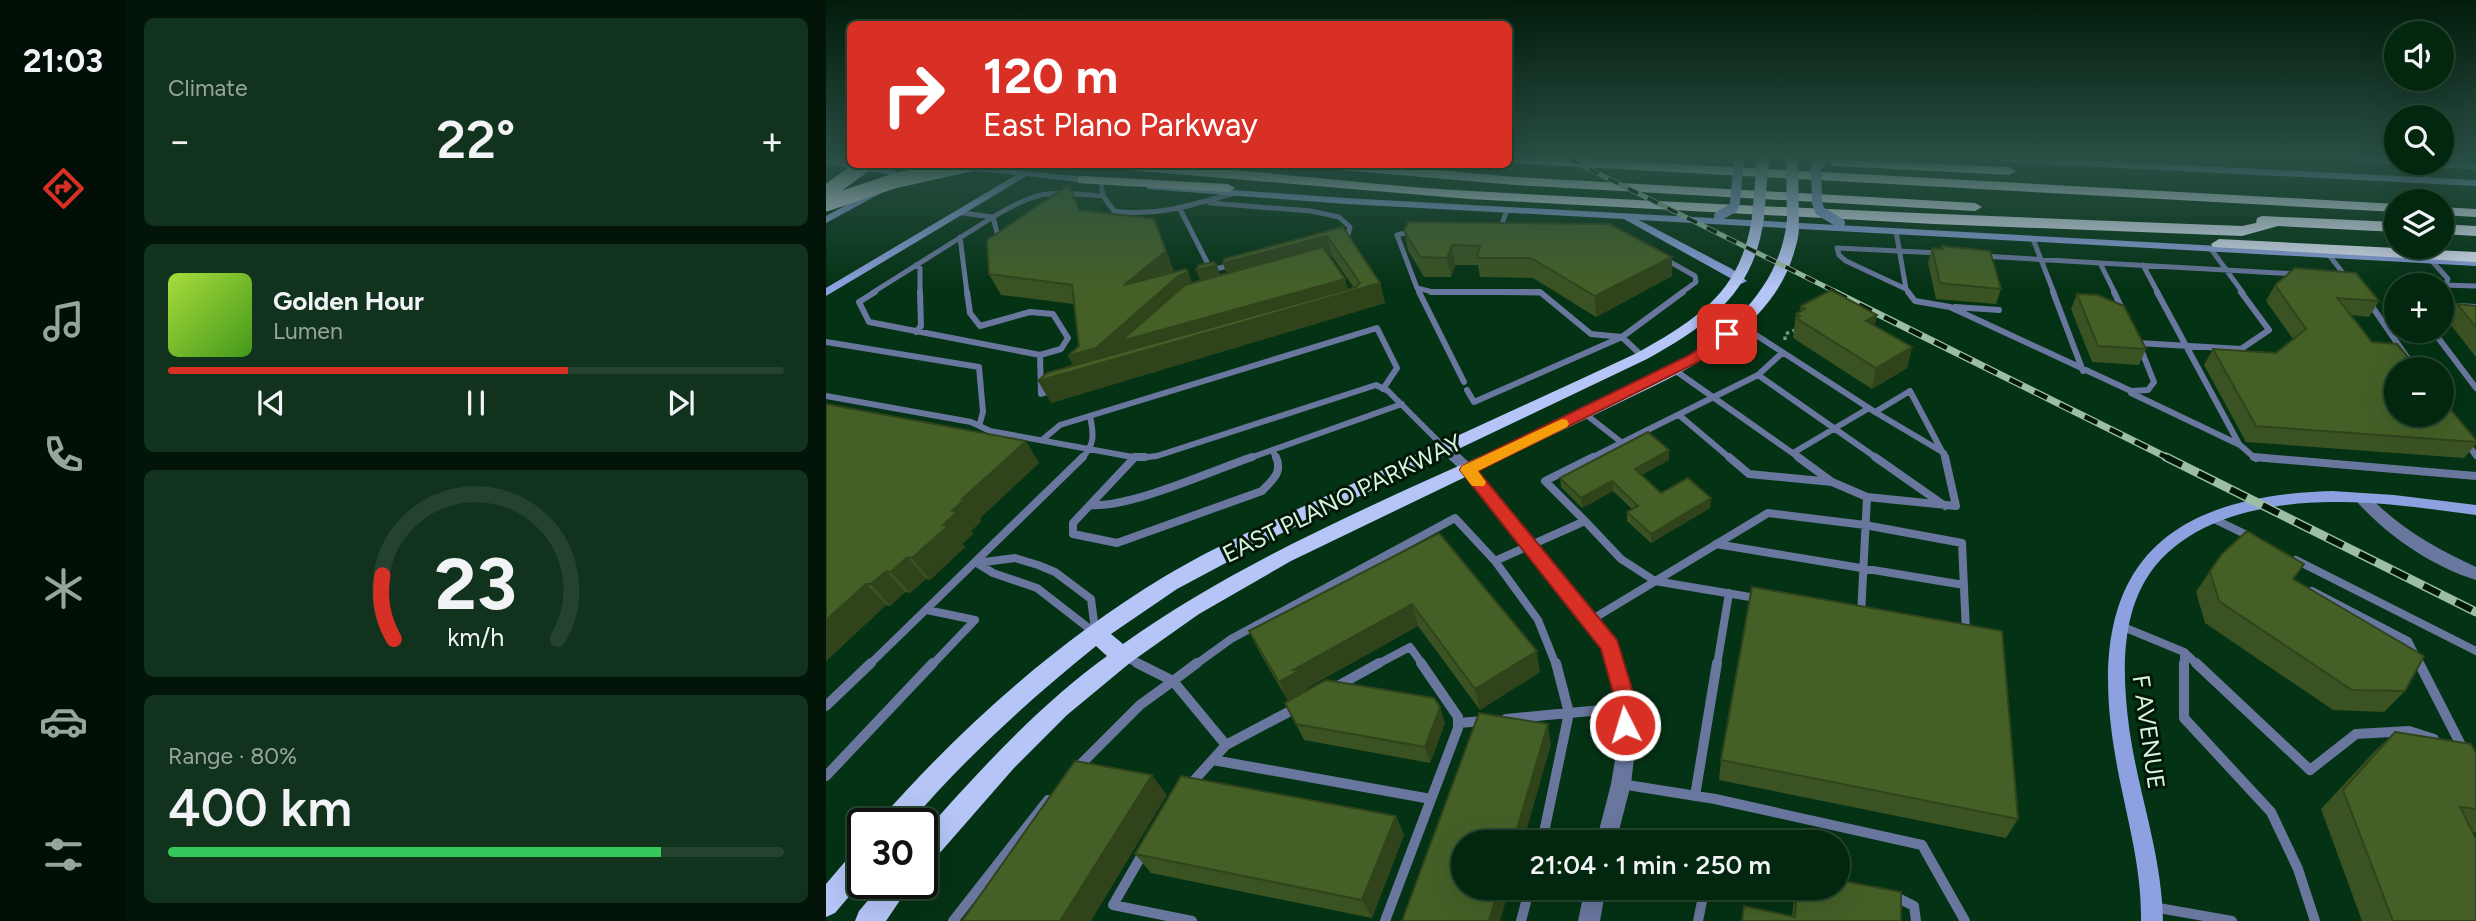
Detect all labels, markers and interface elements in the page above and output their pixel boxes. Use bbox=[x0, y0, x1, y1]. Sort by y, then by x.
map controls bbox=[2384, 21, 2454, 427]
button: sound bbox=[2384, 21, 2454, 91]
text: 21:03 bbox=[23, 42, 103, 80]
text: 120 m bbox=[983, 46, 1118, 105]
icon: right bbox=[868, 49, 959, 140]
text: Climate bbox=[168, 74, 247, 102]
button: search bbox=[2384, 105, 2454, 175]
text: East Plano Parkway bbox=[983, 106, 1258, 144]
text: 22° bbox=[437, 109, 515, 171]
text: − bbox=[168, 118, 192, 164]
text: + bbox=[760, 118, 784, 164]
icon: directions bbox=[39, 164, 88, 213]
button: layers bbox=[2384, 189, 2454, 259]
button: + bbox=[2384, 273, 2454, 343]
text: Golden Hour bbox=[273, 285, 424, 317]
icon: music bbox=[39, 297, 88, 346]
pin bbox=[1697, 304, 1757, 364]
icon: arrive bbox=[1708, 315, 1746, 353]
text: Lumen bbox=[273, 317, 343, 345]
button: − bbox=[2384, 357, 2454, 427]
icon: previous bbox=[252, 384, 290, 422]
icon: pause bbox=[457, 384, 495, 422]
icon: next bbox=[662, 384, 700, 422]
street label: EAST PLANO PARKWAY bbox=[1218, 427, 1467, 569]
icon: phone bbox=[39, 430, 88, 479]
text: 23 bbox=[435, 541, 517, 628]
icon: climate bbox=[39, 564, 88, 613]
text: km/h bbox=[447, 622, 505, 652]
street label: F AVENUE bbox=[2127, 673, 2171, 791]
position arrow bbox=[1588, 688, 1662, 762]
icon: car bbox=[39, 697, 88, 746]
text: Range · 80% bbox=[168, 742, 297, 770]
text: 400 km bbox=[168, 777, 352, 839]
speed limit sign: 30 bbox=[847, 808, 938, 899]
icon: filters bbox=[39, 830, 88, 879]
text: 21:04 · 1 min · 250 m bbox=[1530, 849, 1771, 881]

